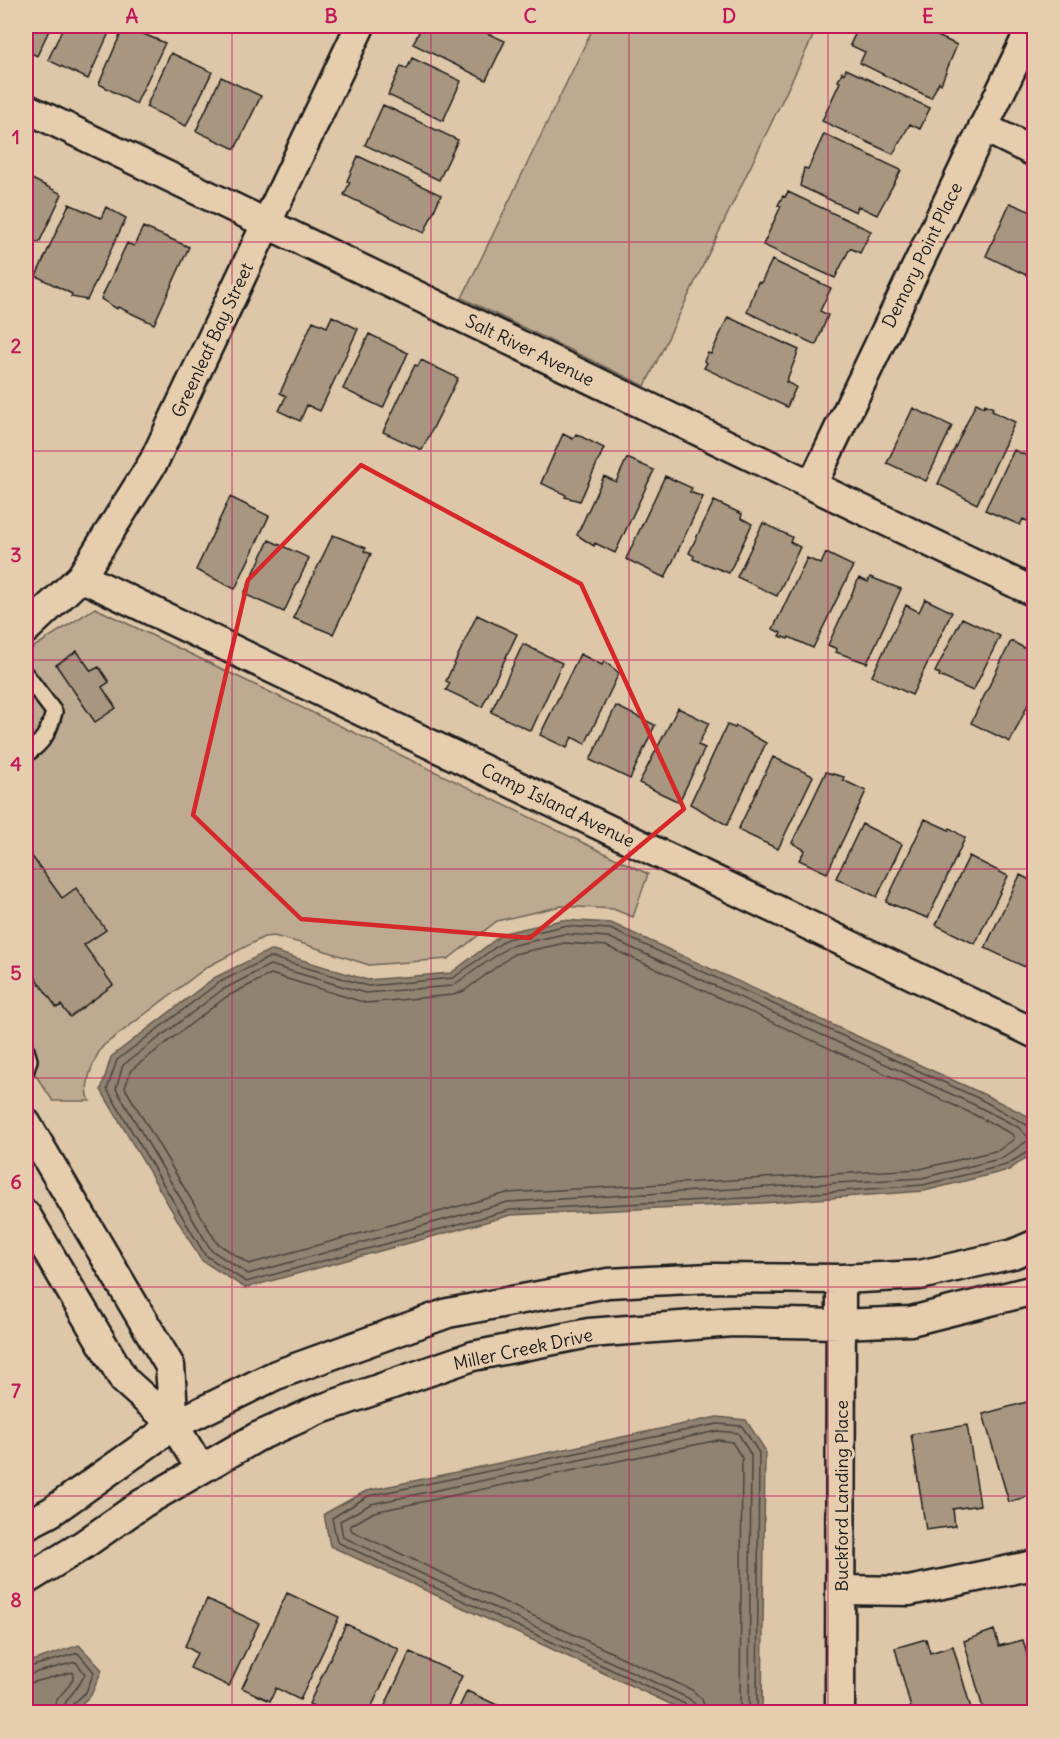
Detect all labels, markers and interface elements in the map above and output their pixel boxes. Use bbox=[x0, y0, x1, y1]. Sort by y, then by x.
text: A bbox=[126, 3, 139, 28]
text: B bbox=[324, 3, 338, 28]
text: C bbox=[523, 3, 537, 28]
text: D bbox=[722, 3, 736, 28]
text: E bbox=[922, 3, 934, 28]
text: 1 bbox=[12, 124, 20, 149]
street label: Demory Point Place bbox=[877, 179, 967, 331]
street label: Greenleaf Bay Street bbox=[166, 259, 258, 421]
street label: Salt River Avenue bbox=[462, 309, 598, 391]
text: 2 bbox=[11, 333, 22, 358]
text: 3 bbox=[10, 542, 22, 567]
text: 4 bbox=[10, 751, 22, 776]
street label: Camp Island Avenue bbox=[477, 758, 639, 852]
text: 5 bbox=[10, 960, 22, 985]
text: 6 bbox=[10, 1169, 22, 1194]
street label: Miller Creek Drive bbox=[451, 1323, 595, 1375]
text: 7 bbox=[11, 1378, 21, 1403]
street label: Buckford Landing Place bbox=[830, 1400, 853, 1592]
text: 8 bbox=[10, 1587, 22, 1612]

